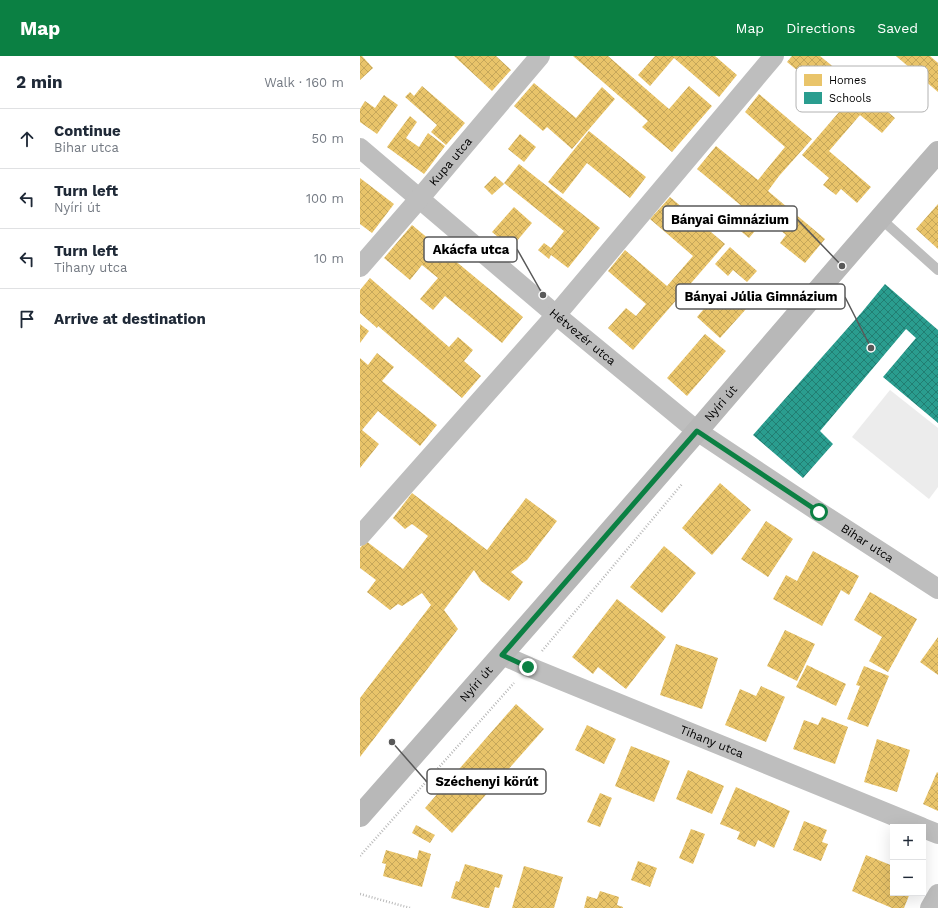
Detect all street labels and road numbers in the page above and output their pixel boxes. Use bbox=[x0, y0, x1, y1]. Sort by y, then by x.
street label: Kupa utca bbox=[426, 134, 475, 189]
street label: Hétvezér utca bbox=[547, 306, 619, 368]
street label: Nyíri út bbox=[702, 383, 740, 424]
street label: Bihar utca bbox=[838, 521, 896, 566]
street label: Nyíri út bbox=[457, 663, 496, 705]
street label: Tihany utca bbox=[678, 722, 746, 761]

